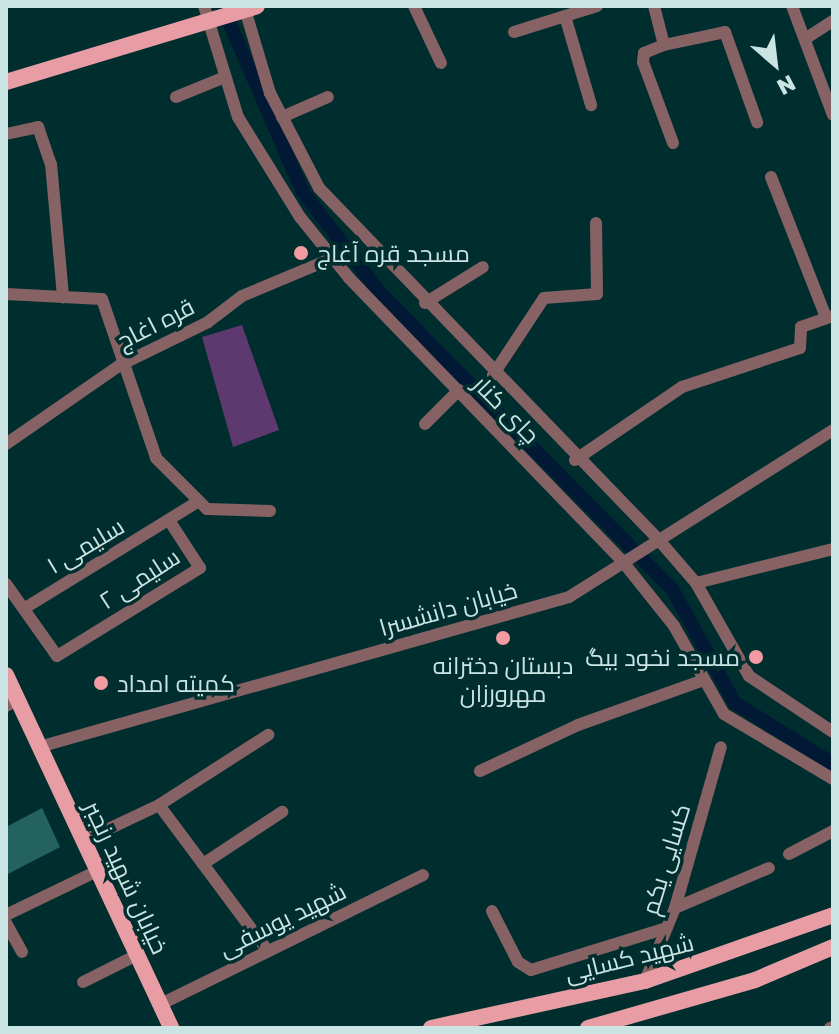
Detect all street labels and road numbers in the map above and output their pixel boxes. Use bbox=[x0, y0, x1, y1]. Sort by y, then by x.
street label: قره اغاج bbox=[111, 291, 199, 355]
street label: چای کنار bbox=[468, 369, 546, 449]
street label: سلیمی ۱ bbox=[41, 511, 129, 579]
street label: سلیمی ۲ bbox=[93, 541, 185, 615]
street label: خیابان دانشسرا bbox=[376, 575, 520, 641]
street label: خیابان شهید رنجبر bbox=[79, 796, 175, 958]
street label: کسایی یکم bbox=[635, 800, 695, 918]
street label: شهید یوسفی bbox=[214, 876, 350, 962]
street label: شهید کسایی bbox=[562, 927, 696, 987]

